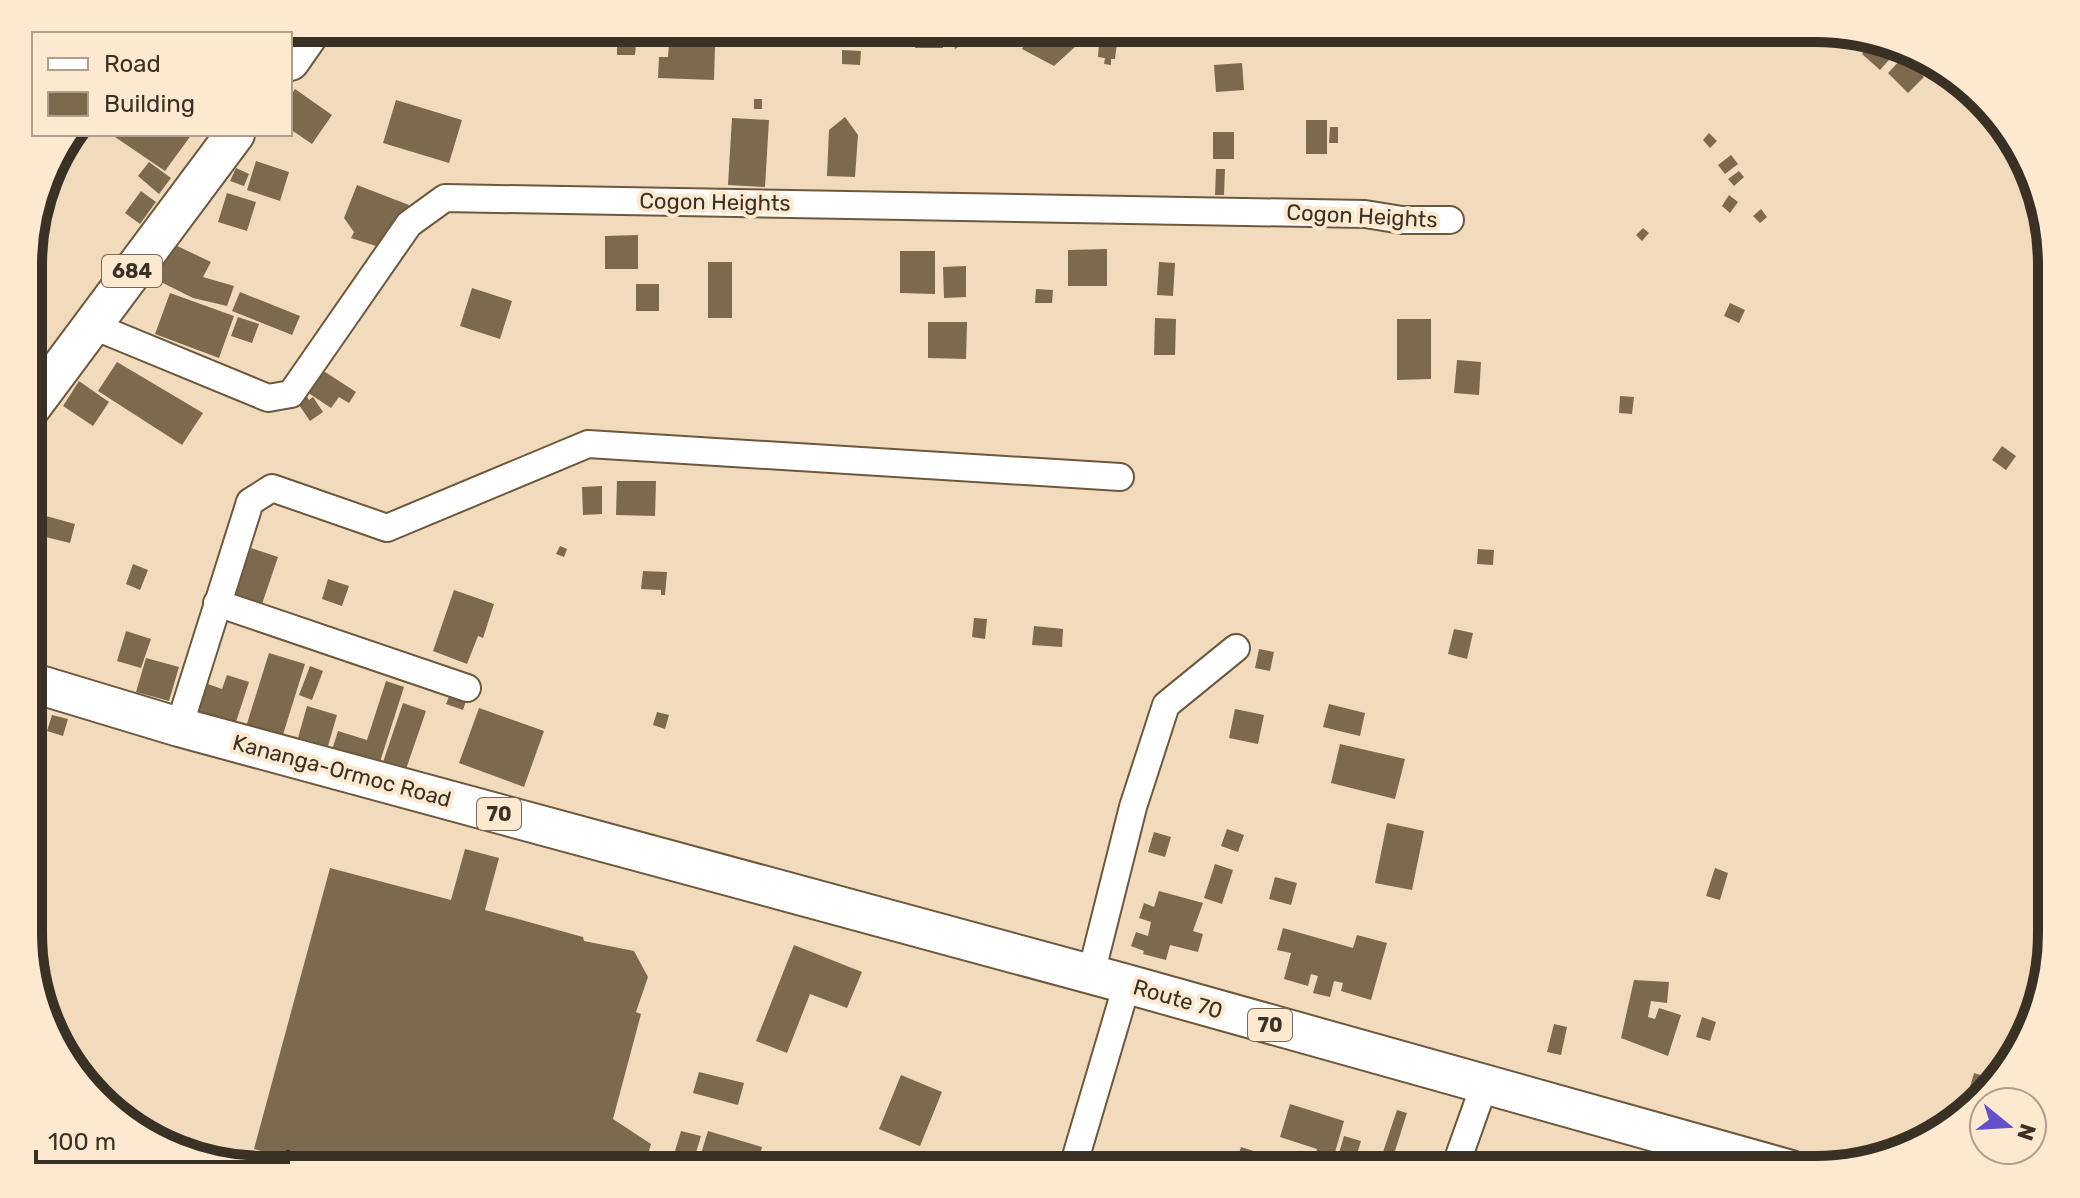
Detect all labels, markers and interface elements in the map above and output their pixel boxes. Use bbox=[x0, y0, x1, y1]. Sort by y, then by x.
legend bbox=[32, 32, 292, 136]
text: Road bbox=[104, 50, 161, 78]
text: Building bbox=[104, 90, 195, 118]
street label: Cogon Heights bbox=[639, 187, 791, 217]
street label: Cogon Heights bbox=[1286, 199, 1438, 233]
road number: 684 bbox=[102, 255, 162, 287]
street label: Kananga-Ormoc Road bbox=[230, 729, 454, 813]
road number: 70 bbox=[477, 798, 521, 830]
street label: Route 70 bbox=[1130, 973, 1226, 1025]
road number: 70 bbox=[1248, 1009, 1292, 1041]
north arrow bbox=[1968, 1086, 2048, 1166]
scale bar bbox=[36, 1114, 288, 1164]
text: N bbox=[2011, 1120, 2042, 1144]
text: 100 m bbox=[48, 1128, 116, 1156]

